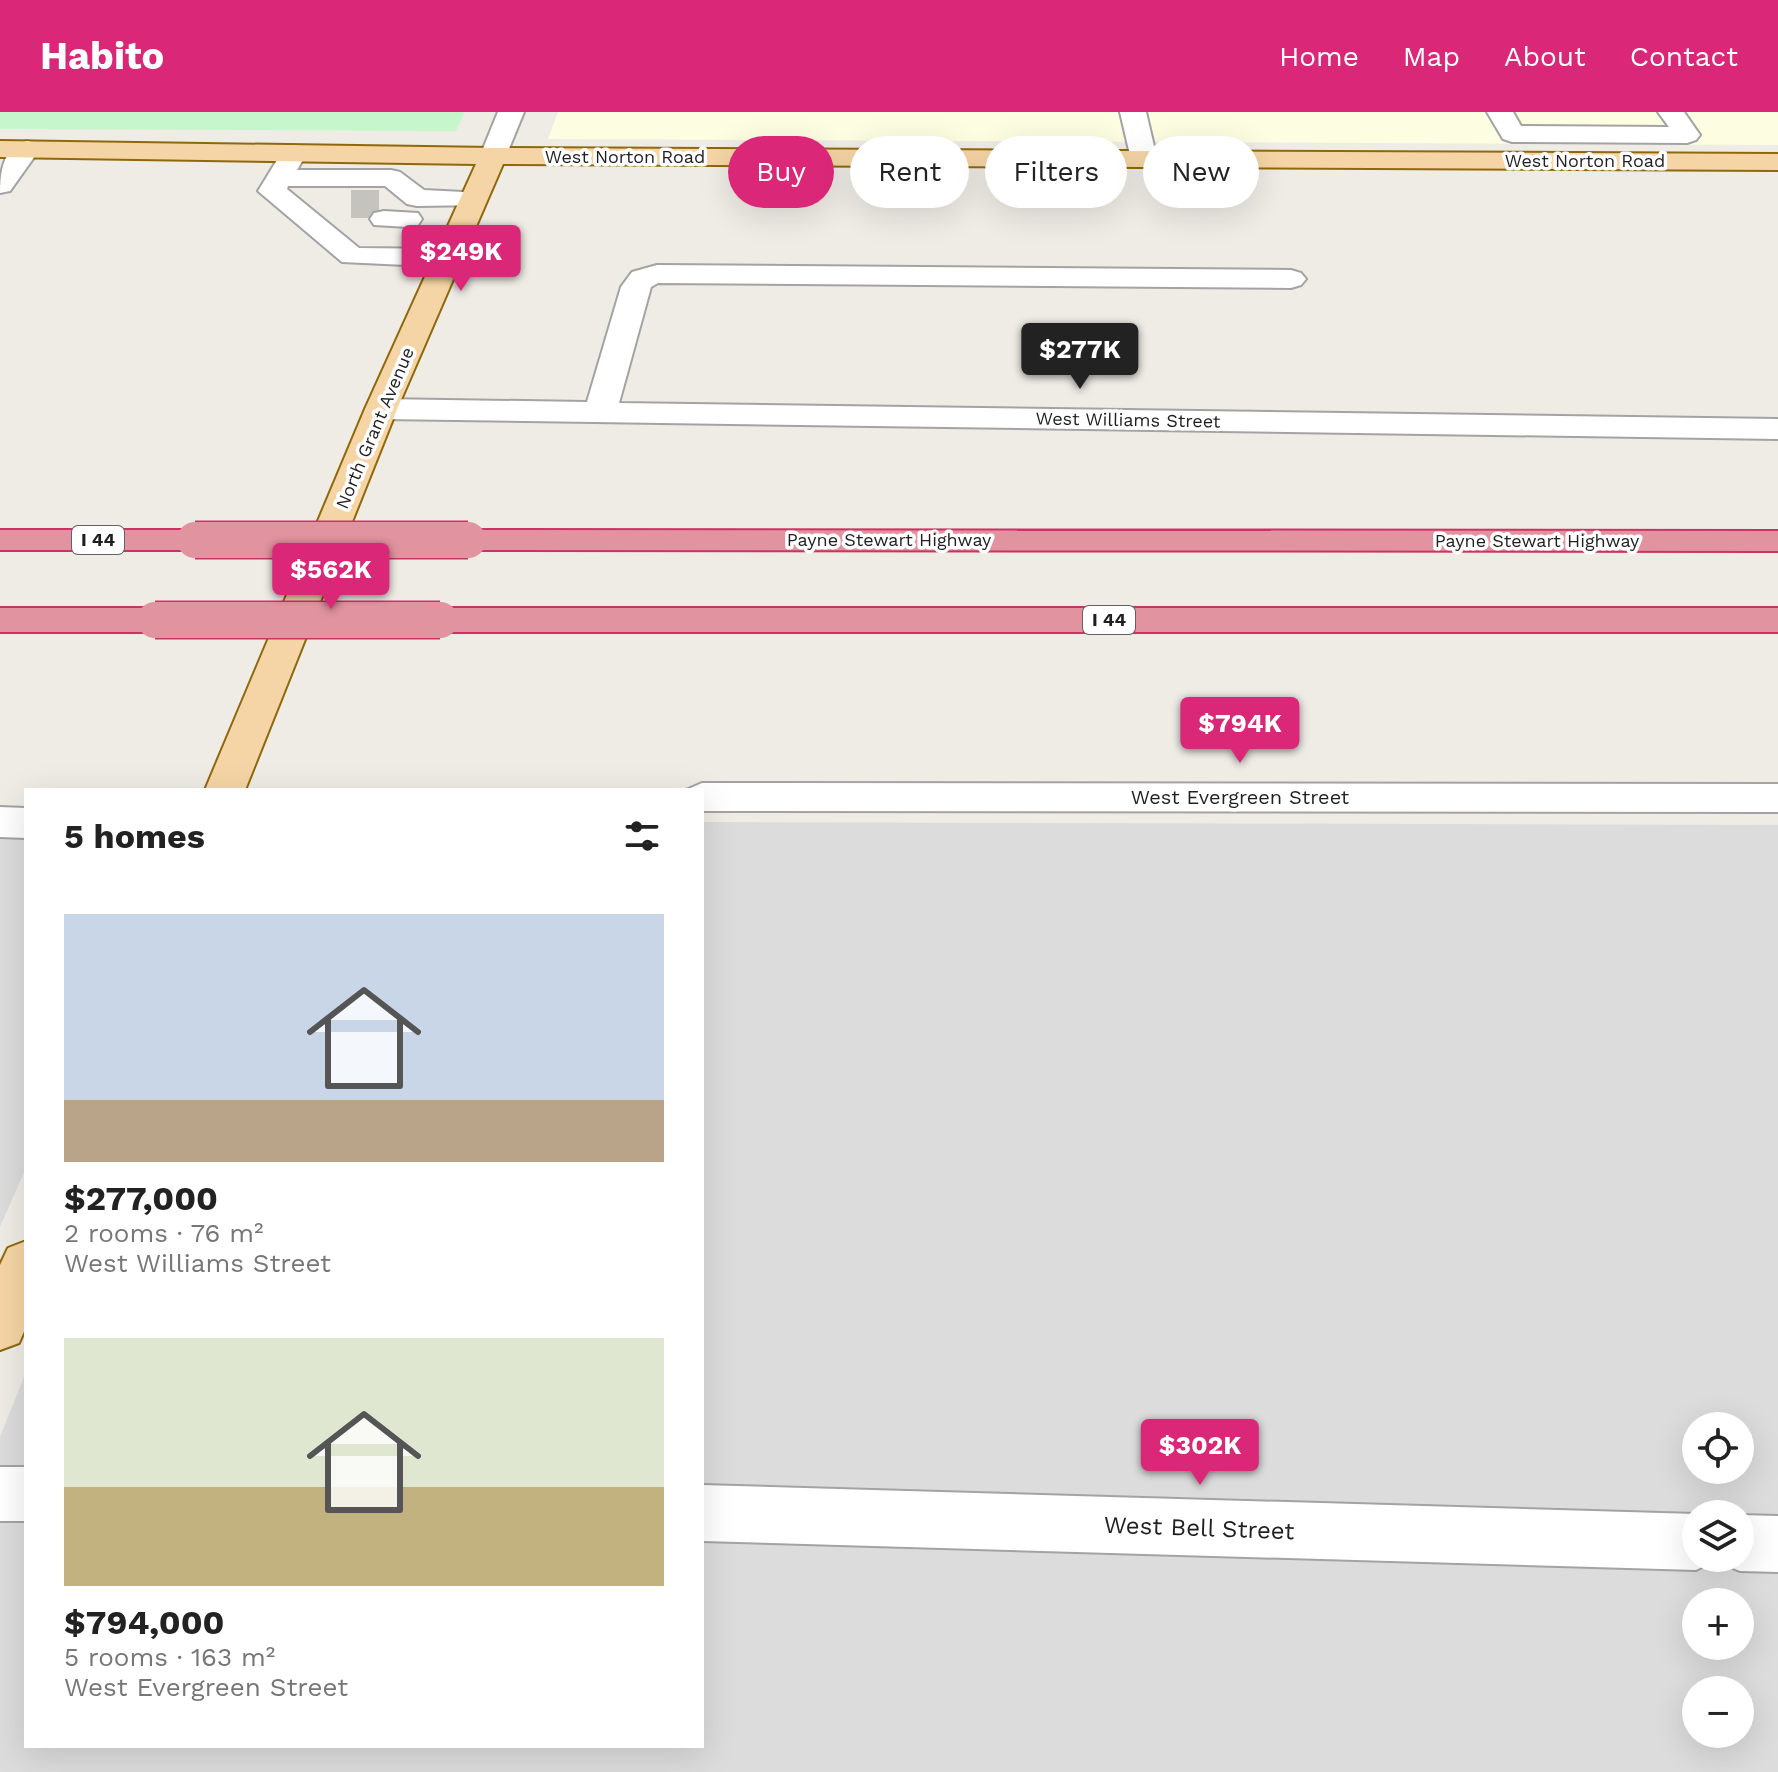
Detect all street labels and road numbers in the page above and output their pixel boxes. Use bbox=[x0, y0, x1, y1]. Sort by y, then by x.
street label: West Norton Road bbox=[545, 146, 705, 167]
street label: West Norton Road bbox=[1505, 150, 1665, 171]
street label: North Grant Avenue bbox=[331, 344, 418, 512]
street label: West Williams Street bbox=[1035, 407, 1221, 432]
road number: I 44 bbox=[72, 526, 124, 554]
street label: Payne Stewart Highway bbox=[787, 529, 992, 550]
street label: Payne Stewart Highway bbox=[1435, 530, 1640, 551]
road number: I 44 bbox=[1083, 606, 1135, 634]
street label: West Evergreen Street bbox=[1131, 785, 1350, 809]
street label: West Bell Street bbox=[1103, 1511, 1295, 1545]

